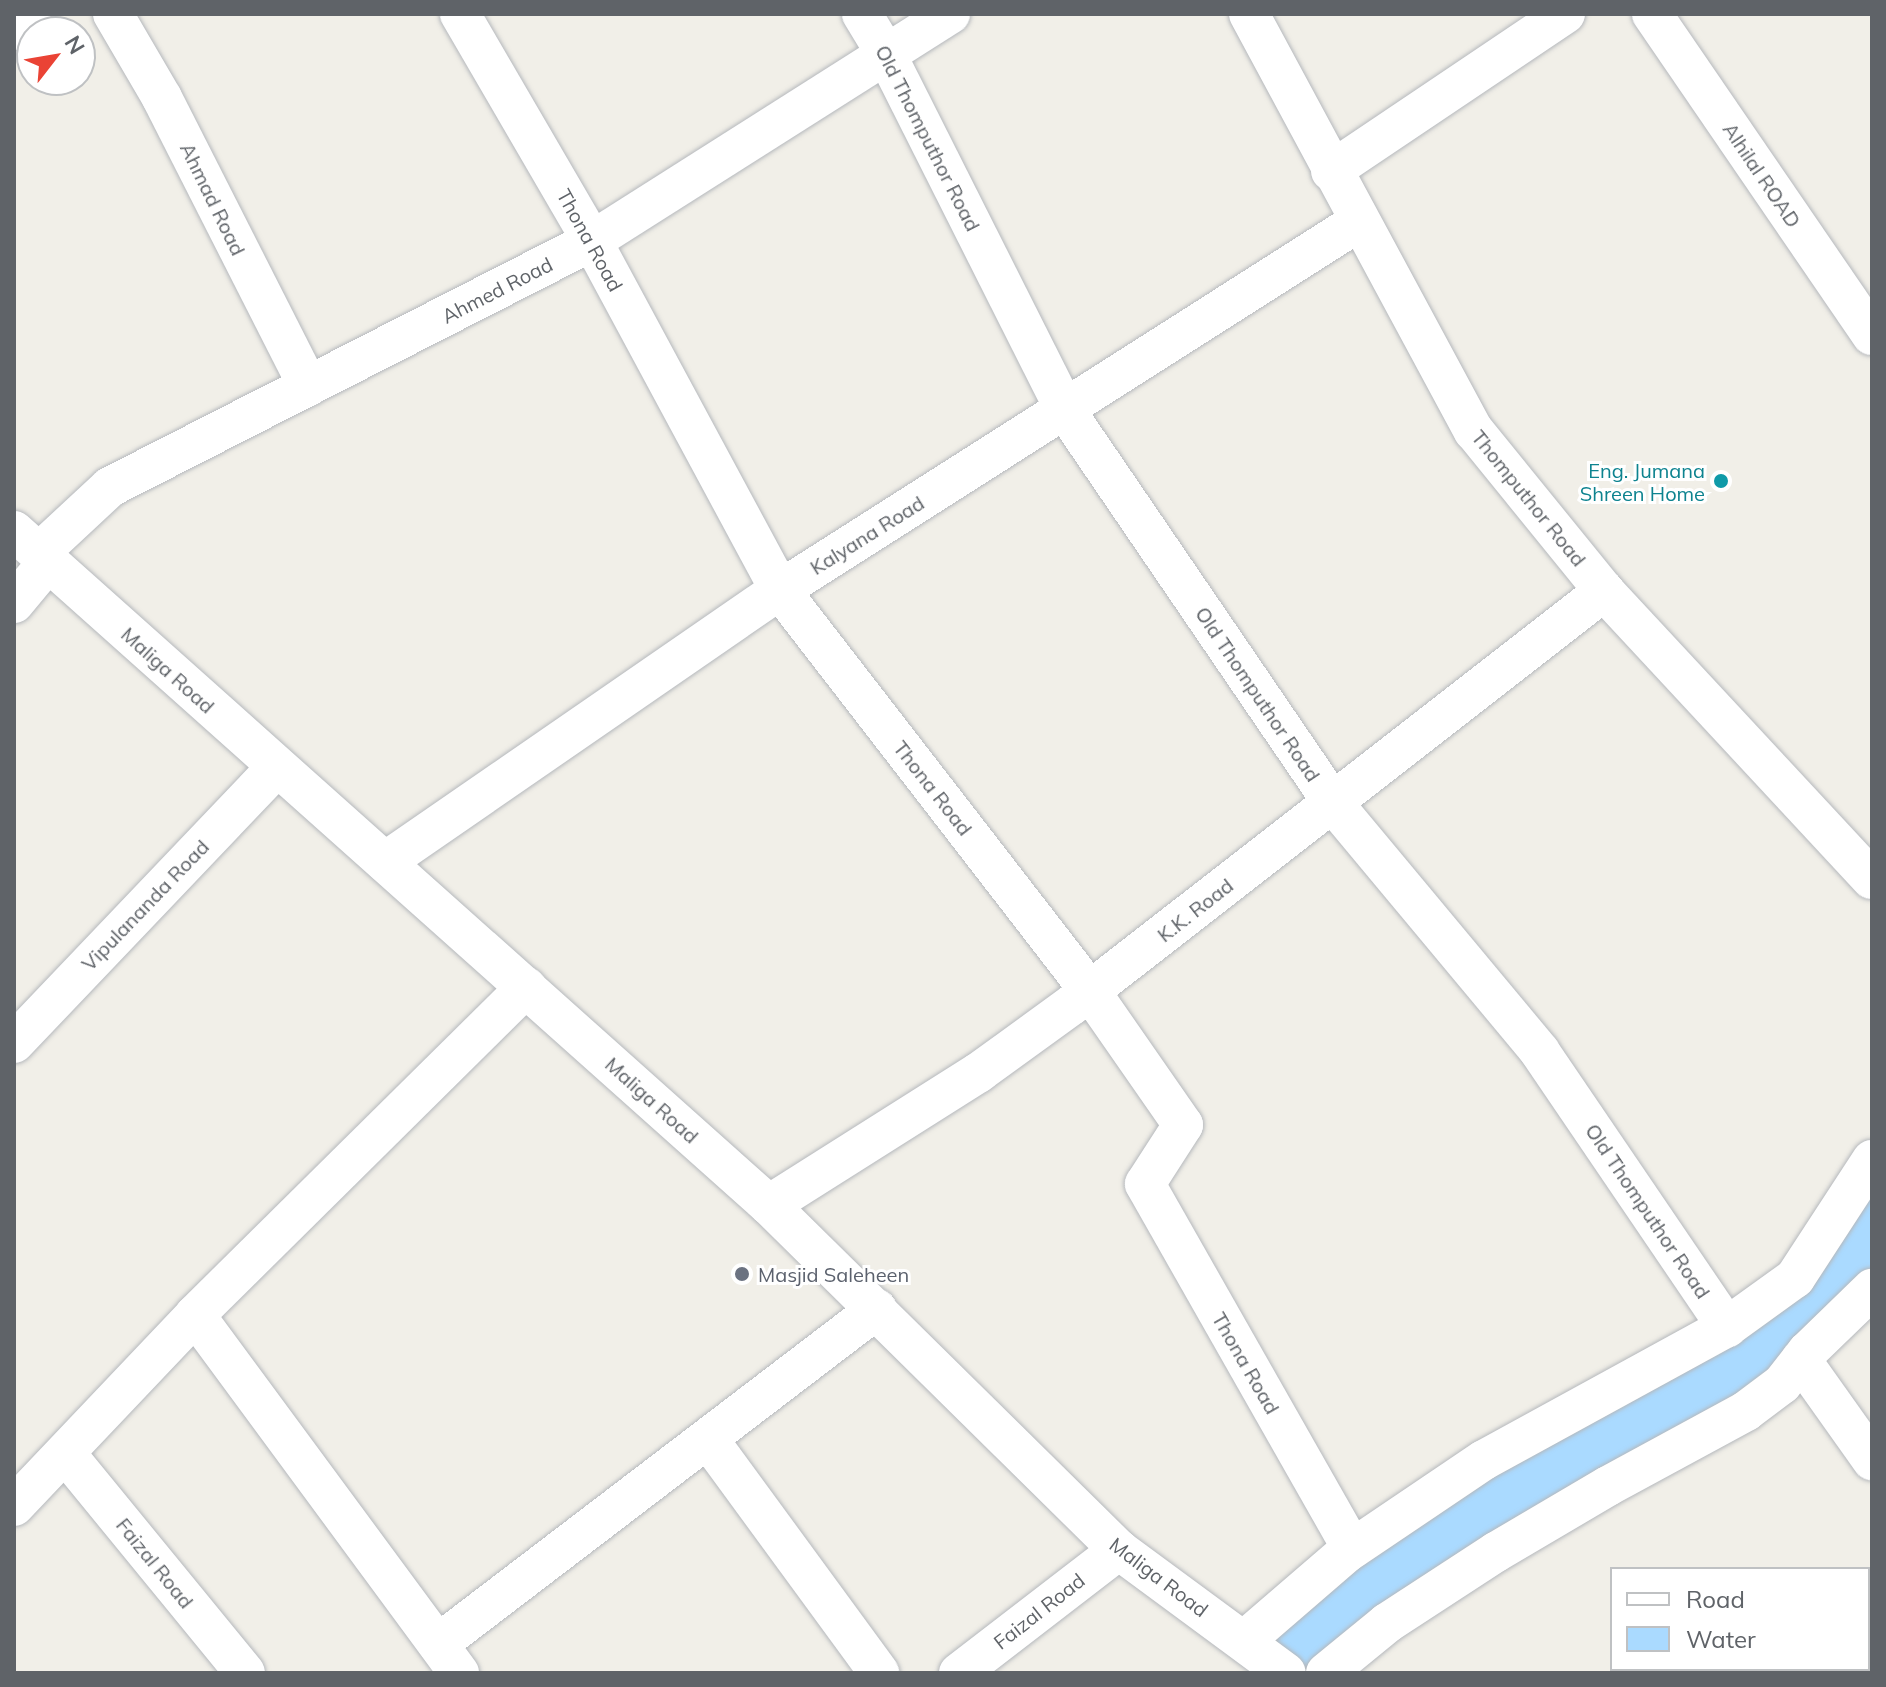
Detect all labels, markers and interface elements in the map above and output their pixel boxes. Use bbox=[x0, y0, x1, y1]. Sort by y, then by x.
north arrow bbox=[16, 16, 96, 96]
text: N bbox=[59, 30, 91, 59]
street label: Old Thomputhor Road bbox=[871, 41, 985, 235]
street label: Alhilal ROAD bbox=[1718, 118, 1806, 232]
street label: Ahmad Road bbox=[175, 139, 251, 259]
street label: Thona Road bbox=[552, 185, 628, 295]
street label: Ahmed Road bbox=[438, 252, 556, 328]
street label: Thomputhor Road bbox=[1467, 425, 1591, 571]
place label: Eng. Jumana Shreen Home bbox=[1580, 458, 1705, 505]
marker: Eng. Jumana Shreen Home bbox=[1712, 472, 1730, 490]
street label: Kalyana Road bbox=[806, 490, 928, 580]
street label: Old Thomputhor Road bbox=[1191, 602, 1325, 786]
street label: Maliga Road bbox=[116, 622, 220, 718]
street label: Thona Road bbox=[889, 736, 977, 840]
street label: Vipulananda Road bbox=[76, 835, 214, 975]
street label: K.K. Road bbox=[1152, 873, 1238, 947]
street label: Maliga Road bbox=[600, 1052, 704, 1148]
street label: Old Thomputhor Road bbox=[1581, 1119, 1715, 1303]
place label: Masjid Saleheen bbox=[758, 1262, 909, 1286]
marker: Masjid Saleheen bbox=[733, 1265, 751, 1283]
street label: Thona Road bbox=[1207, 1308, 1285, 1418]
street label: Faizal Road bbox=[111, 1513, 199, 1613]
street label: Maliga Road bbox=[1105, 1532, 1213, 1622]
legend bbox=[1610, 1567, 1870, 1671]
street label: Faizal Road bbox=[989, 1568, 1089, 1654]
text: Road bbox=[1686, 1584, 1745, 1614]
text: Water bbox=[1686, 1624, 1756, 1654]

